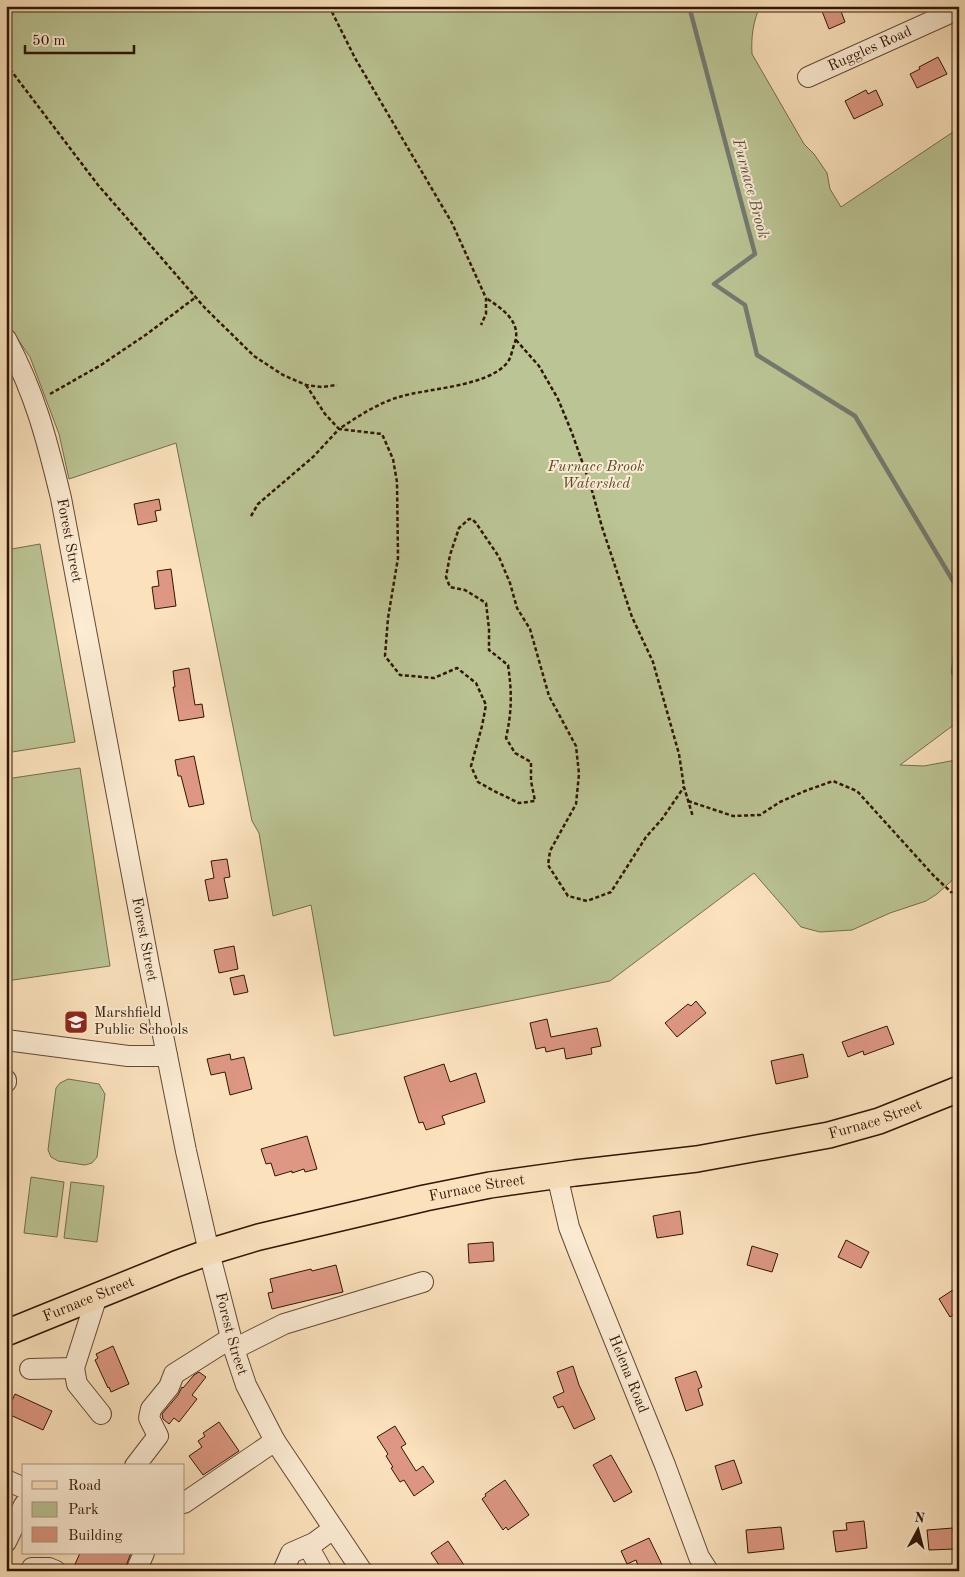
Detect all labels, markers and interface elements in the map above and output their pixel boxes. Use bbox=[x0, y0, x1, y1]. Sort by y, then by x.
scale bar bbox=[25, 22, 134, 54]
street label: Ruggles Road bbox=[826, 24, 914, 74]
text: 50 m bbox=[32, 34, 66, 49]
water label: Furnace Brook bbox=[729, 136, 771, 241]
park label: Furnace Brook Watershed bbox=[547, 460, 644, 492]
street label: Forest Street bbox=[54, 497, 84, 584]
street label: Forest Street bbox=[129, 896, 160, 983]
place label: Marshfield Public Schools bbox=[94, 1006, 188, 1038]
school or university icon: Marshfield Public Schools bbox=[63, 1009, 89, 1035]
street label: Furnace Street bbox=[827, 1097, 924, 1142]
street label: Furnace Street bbox=[427, 1173, 526, 1205]
street label: Furnace Street bbox=[41, 1274, 136, 1325]
street label: Forest Street bbox=[212, 1291, 250, 1377]
street label: Helena Road bbox=[606, 1333, 651, 1416]
legend bbox=[22, 1464, 185, 1554]
text: Road bbox=[68, 1479, 102, 1494]
text: Park bbox=[68, 1503, 99, 1518]
north arrow bbox=[892, 1504, 942, 1554]
text: N bbox=[913, 1510, 926, 1526]
text: Building bbox=[68, 1529, 123, 1544]

